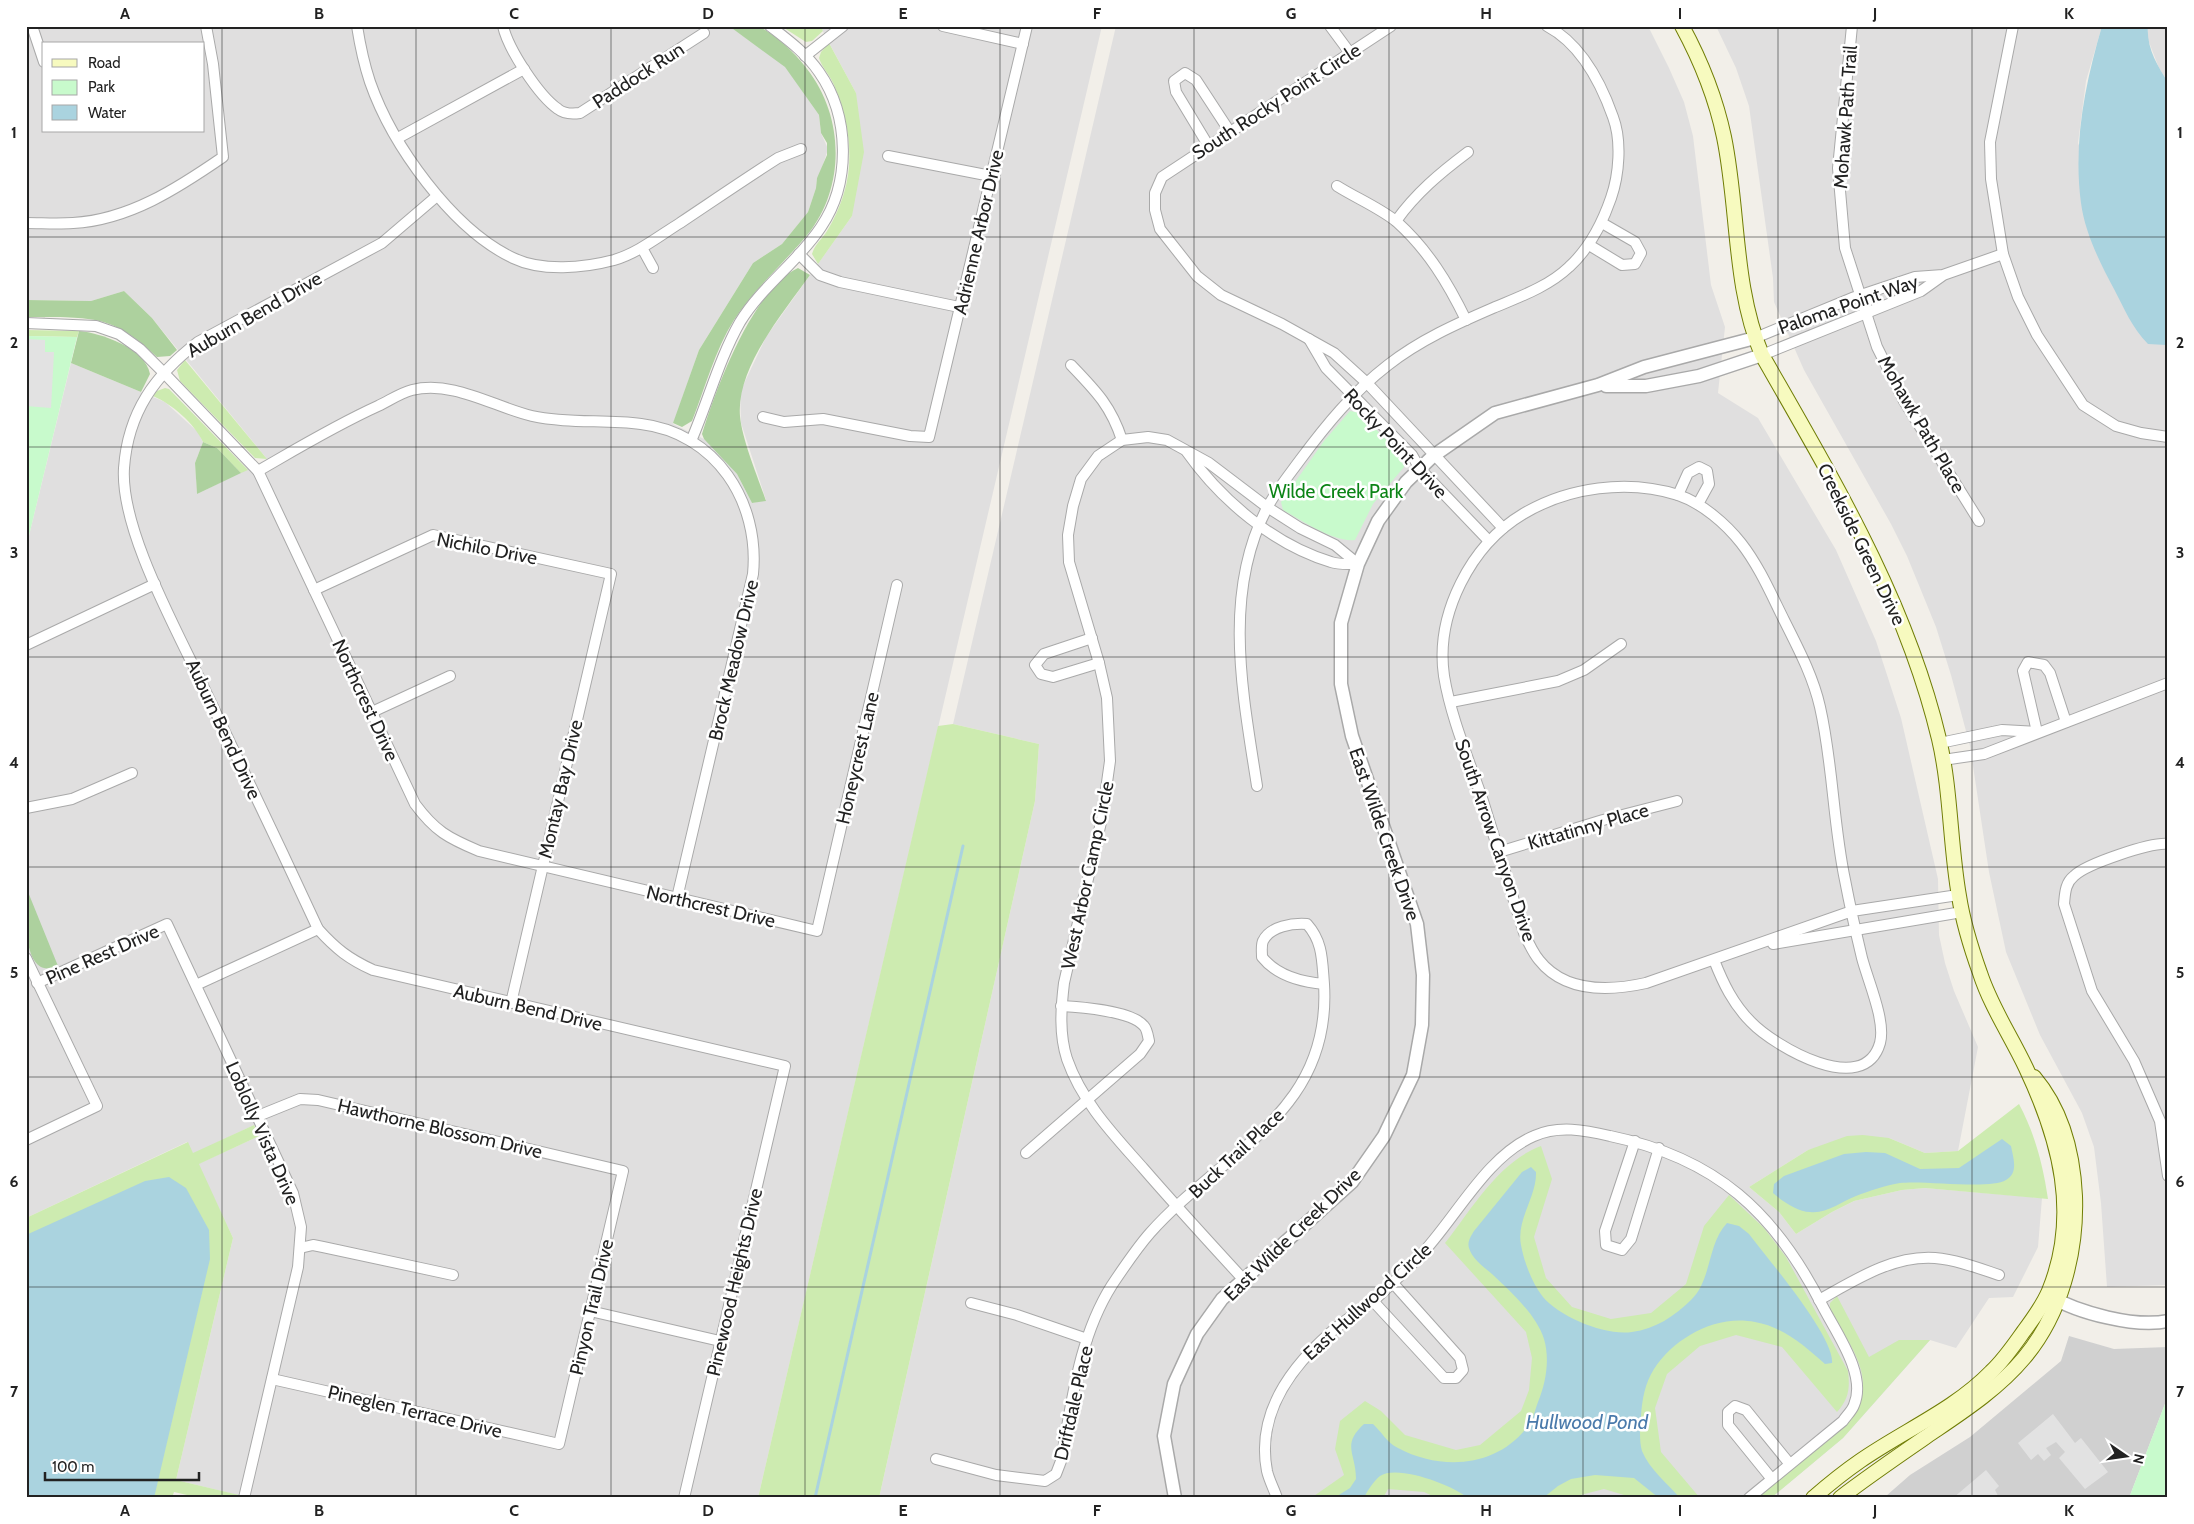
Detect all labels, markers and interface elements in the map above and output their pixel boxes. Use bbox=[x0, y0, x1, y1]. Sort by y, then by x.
text: A bbox=[120, 4, 130, 23]
text: B bbox=[314, 4, 324, 23]
text: C bbox=[509, 4, 519, 23]
text: D bbox=[702, 4, 714, 23]
text: E bbox=[898, 4, 908, 23]
text: F bbox=[1093, 4, 1102, 23]
text: G bbox=[1286, 4, 1296, 23]
text: H bbox=[1480, 4, 1492, 23]
text: I bbox=[1678, 4, 1682, 23]
text: J bbox=[1872, 4, 1877, 23]
text: K bbox=[2064, 4, 2074, 23]
street label: Paddock Run bbox=[588, 37, 688, 114]
street label: South Rocky Point Circle bbox=[1188, 38, 1365, 164]
legend bbox=[42, 42, 205, 132]
street label: Mohawk Path Trail bbox=[1829, 44, 1862, 190]
text: Road bbox=[88, 54, 121, 72]
text: Park bbox=[88, 78, 115, 96]
text: Water bbox=[88, 104, 126, 122]
text: 1 bbox=[11, 123, 17, 142]
text: 1 bbox=[2177, 123, 2183, 142]
street label: Adrienne Arbor Drive bbox=[948, 147, 1009, 317]
street label: Auburn Bend Drive bbox=[183, 266, 326, 362]
street label: Paloma Point Way bbox=[1775, 270, 1922, 339]
text: 2 bbox=[10, 333, 18, 352]
text: 2 bbox=[2176, 333, 2184, 352]
street label: Mohawk Path Place bbox=[1873, 352, 1970, 497]
street label: Rocky Point Drive bbox=[1339, 384, 1452, 503]
street label: Creekside Green Drive bbox=[1812, 460, 1911, 629]
park label: Wilde Creek Park bbox=[1269, 480, 1404, 503]
street label: Nichilo Drive bbox=[435, 527, 539, 570]
text: 3 bbox=[10, 543, 18, 562]
text: 3 bbox=[2176, 543, 2184, 562]
street label: Brock Meadow Drive bbox=[704, 577, 763, 743]
street label: Northcrest Drive bbox=[327, 636, 404, 765]
street label: Auburn Bend Drive bbox=[181, 655, 266, 803]
street label: Honeycrest Lane bbox=[831, 690, 884, 826]
street label: Montay Bay Drive bbox=[533, 717, 588, 861]
street label: South Arrow Canyon Drive bbox=[1450, 736, 1541, 945]
street label: East Wilde Creek Drive bbox=[1344, 745, 1425, 924]
text: 4 bbox=[9, 753, 19, 772]
text: 4 bbox=[2175, 753, 2185, 772]
street label: West Arbor Camp Circle bbox=[1056, 779, 1119, 971]
street label: Kittatinny Place bbox=[1525, 798, 1652, 855]
street label: Northcrest Drive bbox=[644, 880, 778, 933]
street label: Pine Rest Drive bbox=[42, 919, 163, 990]
text: 5 bbox=[10, 963, 18, 982]
text: 5 bbox=[2176, 963, 2184, 982]
street label: Auburn Bend Drive bbox=[451, 979, 605, 1036]
street label: Loblolly Vista Drive bbox=[221, 1058, 305, 1209]
street label: Hawthorne Blossom Drive bbox=[335, 1094, 545, 1163]
street label: Buck Trail Place bbox=[1184, 1103, 1289, 1203]
street label: East Wilde Creek Drive bbox=[1219, 1163, 1366, 1306]
text: 6 bbox=[10, 1172, 19, 1191]
text: 6 bbox=[2176, 1172, 2185, 1191]
street label: Pinewood Heights Drive bbox=[702, 1186, 767, 1378]
street label: Pinyon Trail Drive bbox=[565, 1237, 618, 1377]
street label: East Hullwood Circle bbox=[1299, 1238, 1436, 1365]
street label: Driftdale Place bbox=[1049, 1343, 1098, 1463]
street label: Pineglen Terrace Drive bbox=[326, 1380, 504, 1443]
text: 7 bbox=[10, 1382, 19, 1401]
text: 7 bbox=[2176, 1382, 2185, 1401]
water label: Hullwood Pond bbox=[1526, 1410, 1649, 1434]
north arrow bbox=[2102, 1432, 2152, 1482]
scale bar bbox=[45, 1449, 199, 1481]
text: N bbox=[2129, 1452, 2149, 1466]
text: 100 m bbox=[52, 1458, 94, 1476]
text: A bbox=[120, 1501, 130, 1520]
text: B bbox=[314, 1501, 324, 1520]
text: C bbox=[509, 1501, 519, 1520]
text: D bbox=[702, 1501, 714, 1520]
text: E bbox=[898, 1501, 908, 1520]
text: F bbox=[1093, 1501, 1102, 1520]
text: G bbox=[1286, 1501, 1296, 1520]
text: H bbox=[1480, 1501, 1492, 1520]
text: I bbox=[1678, 1501, 1682, 1520]
text: J bbox=[1872, 1501, 1877, 1520]
text: K bbox=[2064, 1501, 2074, 1520]

